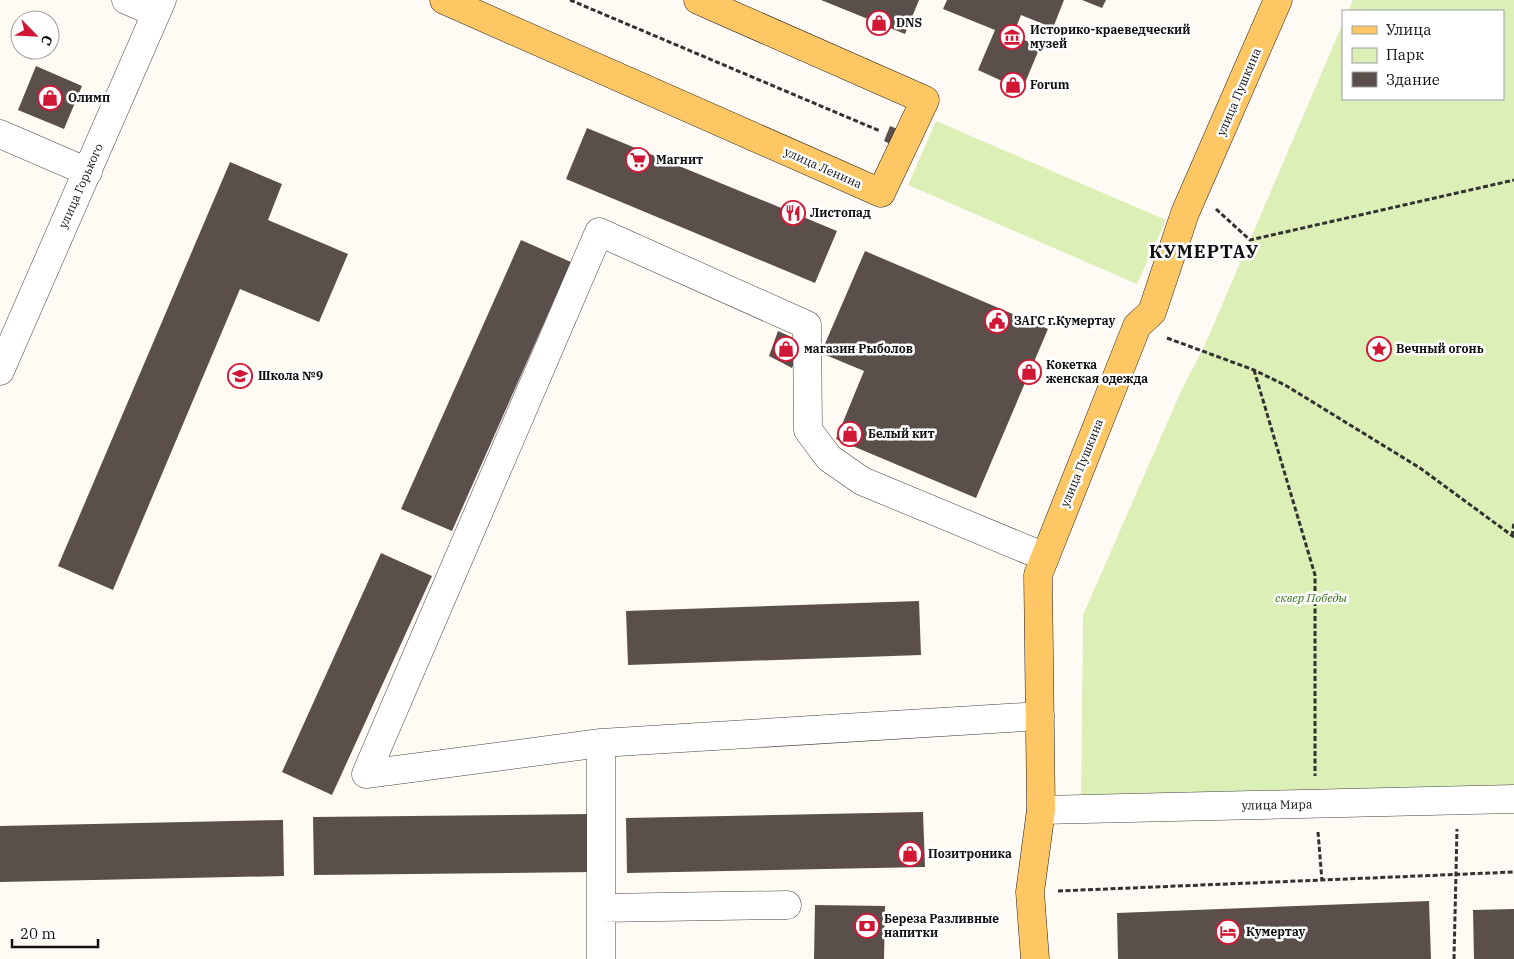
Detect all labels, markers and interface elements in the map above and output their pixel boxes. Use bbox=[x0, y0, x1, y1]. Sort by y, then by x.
north arrow bbox=[10, 10, 60, 60]
shop icon: DNS bbox=[866, 10, 892, 36]
legend bbox=[1342, 10, 1504, 100]
place label: DNS bbox=[896, 15, 922, 30]
text: Улица bbox=[1386, 20, 1431, 39]
place label: Историко-краеведческий музей bbox=[1030, 22, 1191, 51]
museum icon: Историко-краеведческий музей bbox=[999, 24, 1025, 50]
text: С bbox=[37, 32, 57, 48]
street label: улица Пушкина bbox=[1213, 45, 1264, 138]
text: Парк bbox=[1386, 45, 1424, 64]
text: Здание bbox=[1386, 70, 1440, 89]
shop icon: Forum bbox=[1000, 72, 1026, 98]
place label: Forum bbox=[1030, 77, 1070, 92]
shop icon: Олимп bbox=[37, 85, 63, 111]
place label: Олимп bbox=[68, 90, 110, 105]
street label: улица Горького bbox=[55, 141, 106, 231]
street label: улица Ленина bbox=[782, 144, 865, 192]
supermarket icon: Магнит bbox=[625, 147, 651, 173]
place label: Магнит bbox=[656, 152, 703, 167]
restaurant icon: Листопад bbox=[780, 200, 806, 226]
place label: Листопад bbox=[810, 205, 871, 220]
district label: КУМЕРТАУ bbox=[1149, 240, 1259, 263]
public building icon: ЗАГС г.Кумертау bbox=[984, 308, 1010, 334]
place label: ЗАГС г.Кумертау bbox=[1014, 313, 1116, 328]
shop icon: магазин Рыболов bbox=[773, 336, 799, 362]
place icon: Вечный огонь bbox=[1366, 336, 1392, 362]
place label: магазин Рыболов bbox=[804, 341, 913, 356]
place label: Вечный огонь bbox=[1396, 341, 1484, 356]
place label: Кокетка женская одежда bbox=[1046, 357, 1148, 386]
shop icon: Кокетка женская одежда bbox=[1016, 359, 1042, 385]
school or university icon: Школа №9 bbox=[227, 363, 253, 389]
place label: Школа №9 bbox=[258, 368, 323, 383]
street label: улица Пушкина bbox=[1057, 416, 1106, 509]
shop icon: Белый кит bbox=[837, 421, 863, 447]
place label: Белый кит bbox=[868, 426, 935, 441]
park label: сквер Победы bbox=[1275, 590, 1348, 605]
street label: улица Мира bbox=[1241, 796, 1313, 813]
shop icon: Позитроника bbox=[897, 841, 923, 867]
place label: Позитроника bbox=[928, 846, 1012, 861]
place label: Береза Разливные напитки bbox=[884, 911, 999, 940]
bank icon: Береза Разливные напитки bbox=[854, 913, 880, 939]
scale bar bbox=[12, 916, 99, 948]
hotel icon: Кумертау bbox=[1215, 919, 1241, 945]
text: 20 m bbox=[20, 924, 56, 943]
place label: Кумертау bbox=[1246, 924, 1306, 939]

